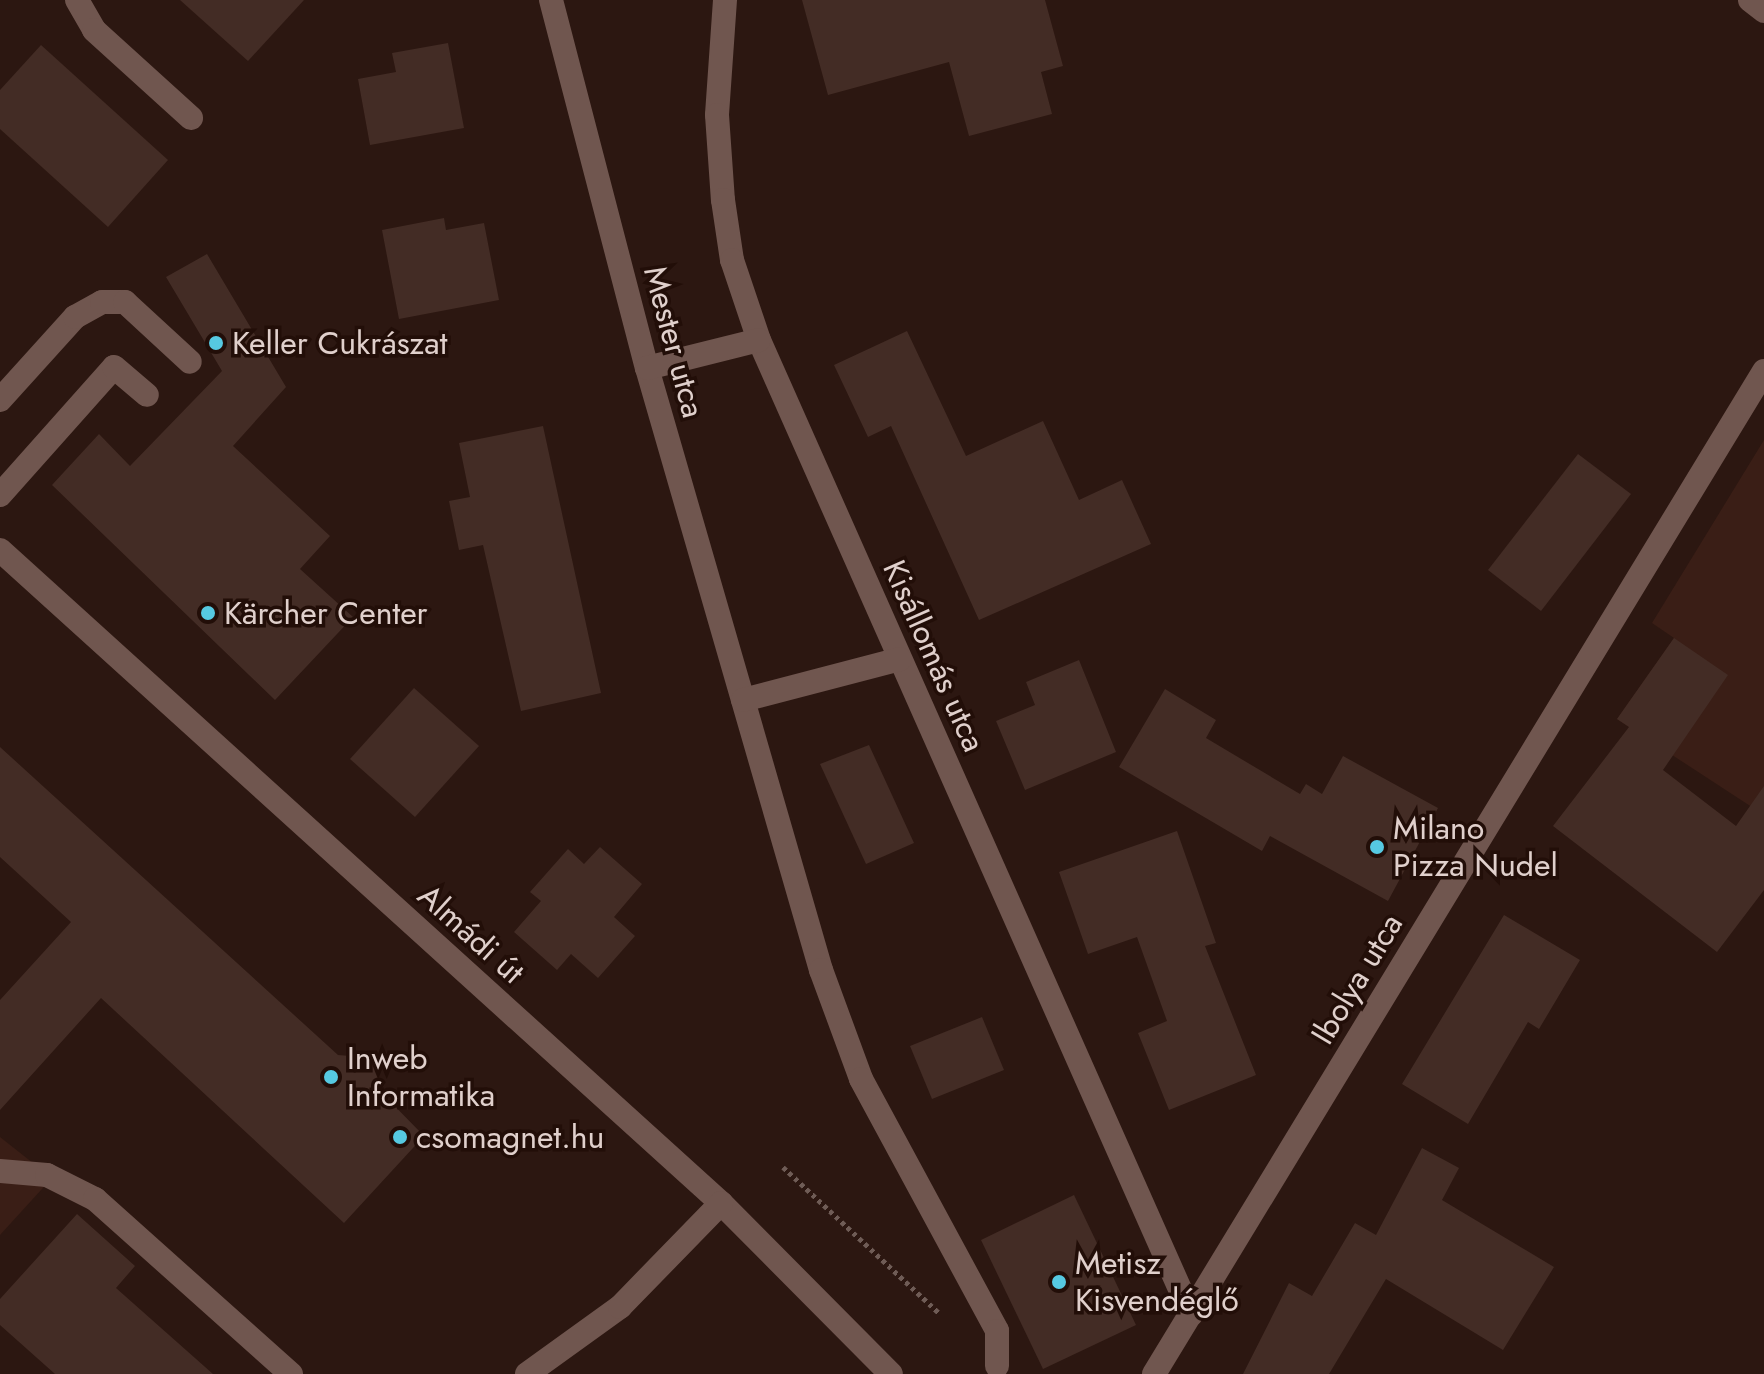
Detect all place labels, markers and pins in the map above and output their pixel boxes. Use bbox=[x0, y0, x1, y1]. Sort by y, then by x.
place label: Keller Cukrászat bbox=[232, 324, 447, 362]
marker: Keller Cukrászat bbox=[207, 334, 225, 352]
place label: Kärcher Center bbox=[224, 594, 428, 632]
marker: Kärcher Center bbox=[199, 604, 217, 622]
place label: Milano Pizza Nudel bbox=[1393, 810, 1558, 885]
marker: Milano Pizza Nudel bbox=[1368, 838, 1386, 856]
place label: Inweb Informatika bbox=[347, 1040, 495, 1115]
marker: Inweb Informatika bbox=[322, 1068, 340, 1086]
place label: csomagnet.hu bbox=[416, 1118, 604, 1156]
marker: csomagnet.hu bbox=[391, 1128, 409, 1146]
place label: Metisz Kisvendéglő bbox=[1075, 1245, 1239, 1320]
marker: Metisz Kisvendéglő bbox=[1050, 1273, 1068, 1291]

